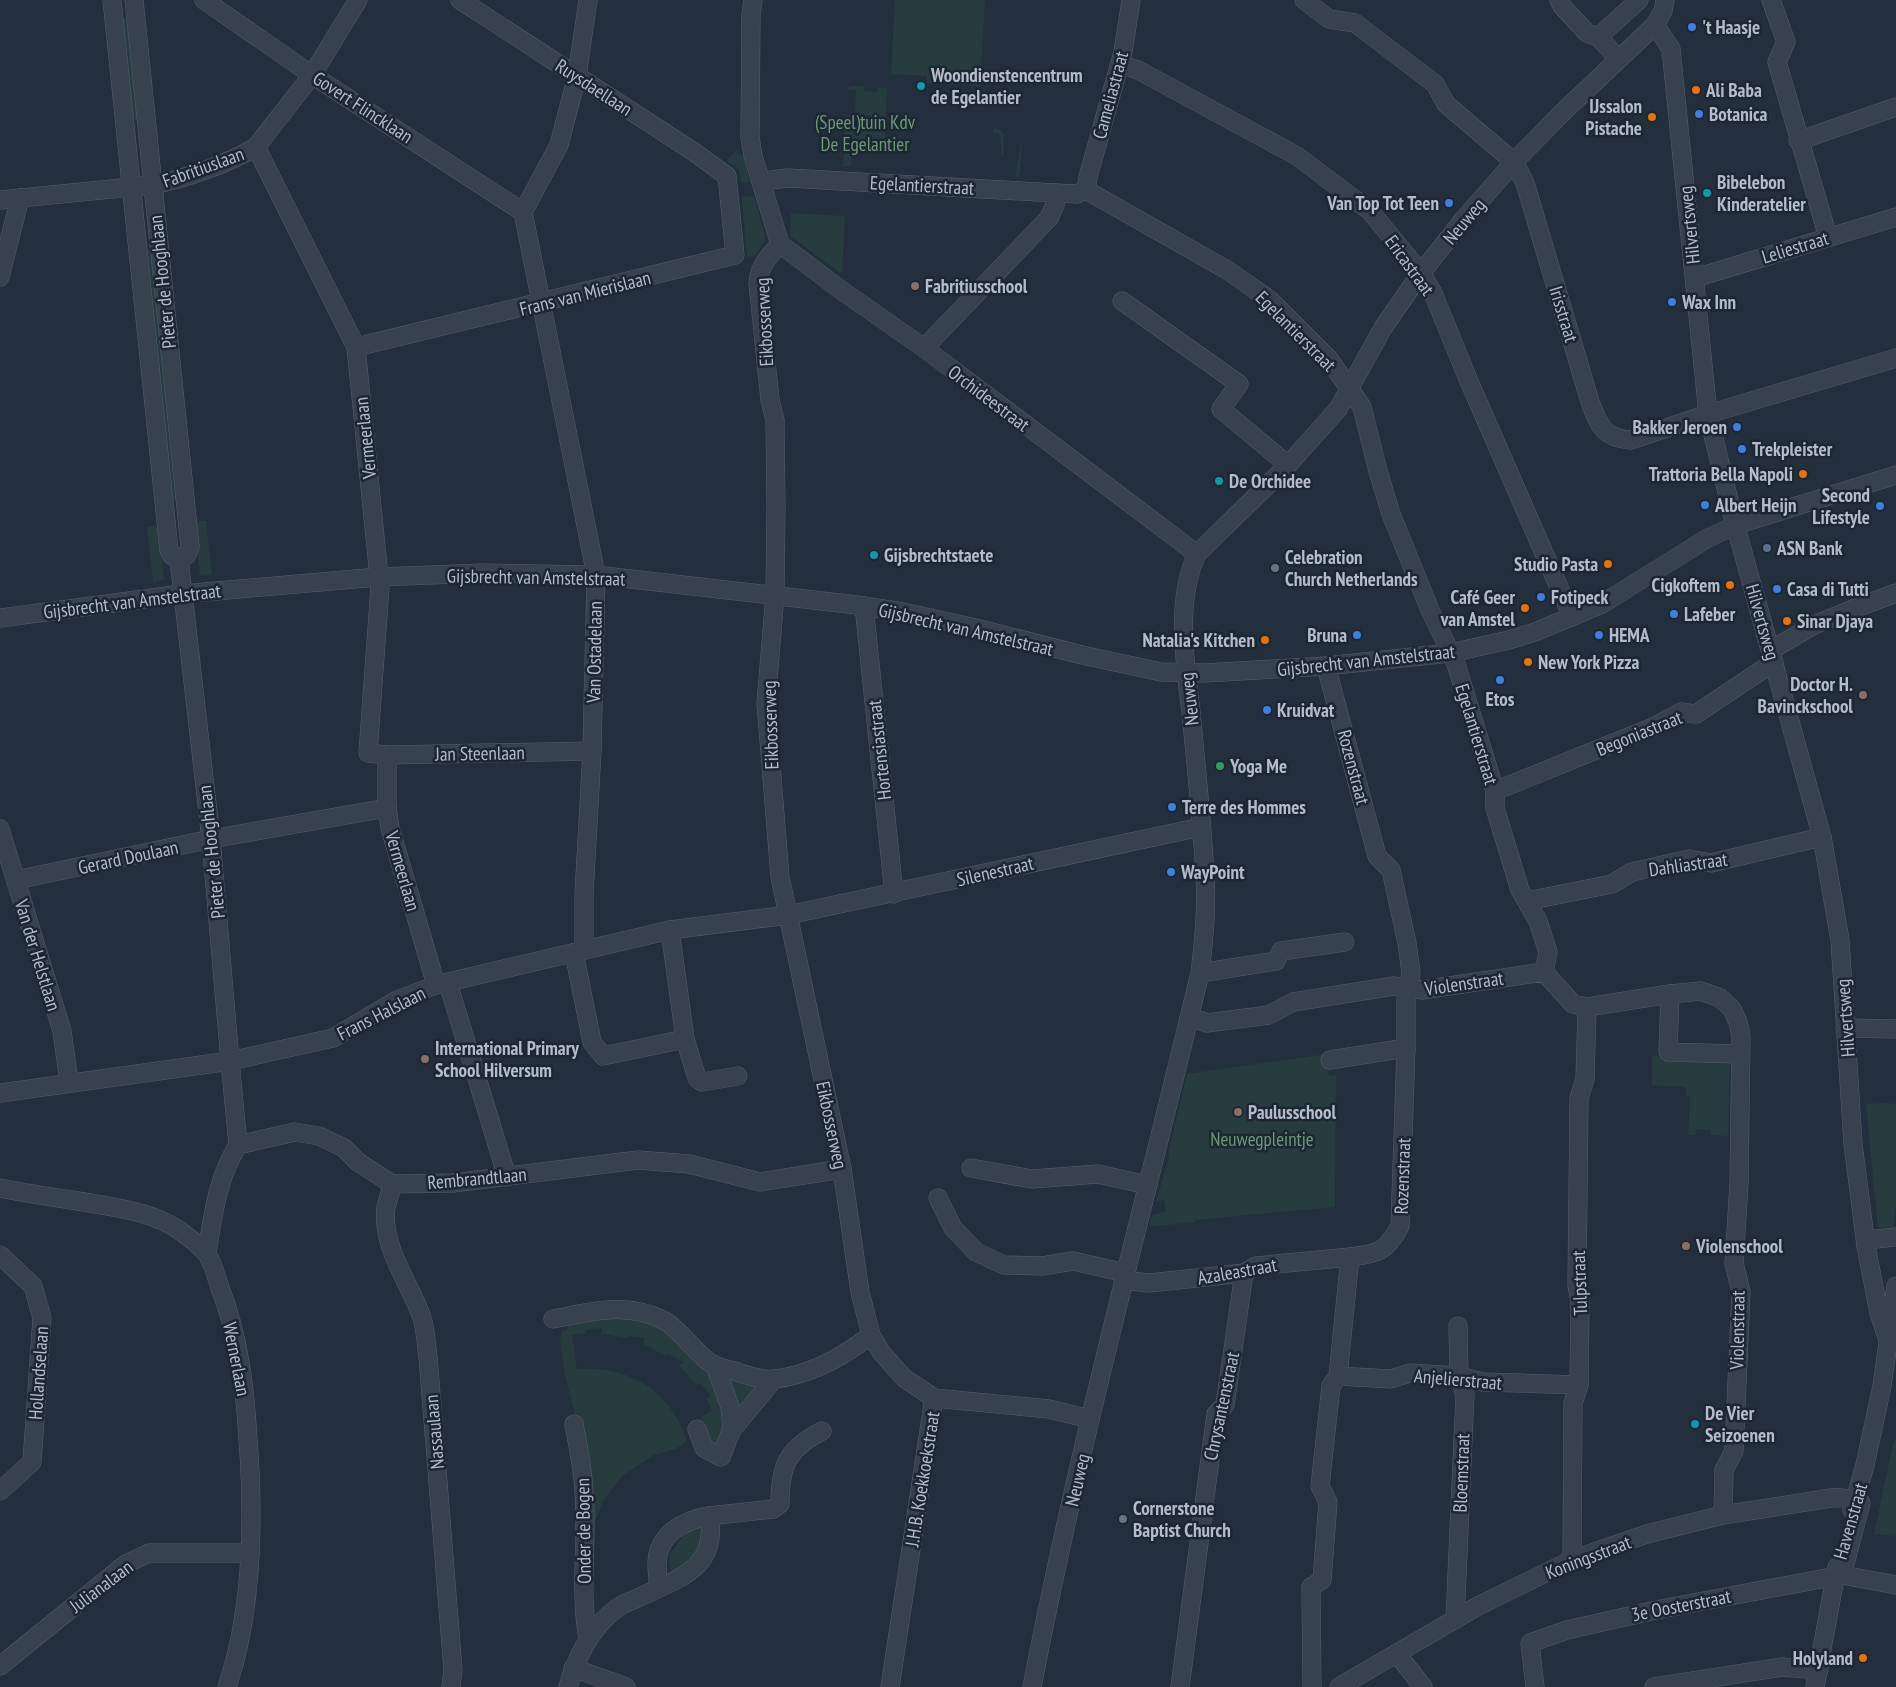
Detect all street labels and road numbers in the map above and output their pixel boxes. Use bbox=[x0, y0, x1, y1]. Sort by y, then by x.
street label: Cameliastraat bbox=[1087, 48, 1133, 141]
street label: Ruysdaellaan bbox=[551, 53, 637, 121]
street label: Govert Flincklaan bbox=[309, 66, 417, 148]
street label: Fabritiuslaan bbox=[159, 141, 247, 193]
street label: Egelantierstraat bbox=[869, 170, 975, 200]
street label: Hilvertsweg bbox=[1673, 185, 1705, 265]
street label: Neuweg bbox=[1438, 193, 1490, 249]
street label: Pieter de Hooghlaan bbox=[143, 214, 181, 350]
street label: Leliestraat bbox=[1759, 225, 1832, 269]
street label: Ericastraat bbox=[1380, 230, 1440, 301]
street label: Frans van Mierislaan bbox=[517, 265, 653, 321]
street label: Eikbosserweg bbox=[750, 277, 778, 367]
street label: Irisstraat bbox=[1544, 283, 1584, 346]
street label: Egelantierstraat bbox=[1251, 286, 1342, 377]
street label: Orchideestraat bbox=[943, 360, 1035, 437]
street label: Vermeerlaan bbox=[349, 396, 381, 481]
street label: Gijsbrecht van Amstelstraat bbox=[446, 563, 626, 591]
street label: Gijsbrecht van Amstelstraat bbox=[42, 578, 223, 624]
street label: Hilvertsweg bbox=[1741, 581, 1785, 663]
street label: Gijsbrecht van Amstelstraat bbox=[876, 597, 1056, 661]
street label: Van Ostadelaan bbox=[581, 601, 607, 704]
street label: Gijsbrecht van Amstelstraat bbox=[1276, 639, 1457, 681]
street label: Neuweg bbox=[1174, 671, 1204, 727]
street label: Eikbosserweg bbox=[756, 680, 784, 770]
street label: Egelantierstraat bbox=[1450, 681, 1504, 788]
street label: Hortensiastraat bbox=[862, 698, 896, 801]
street label: Begoniastraat bbox=[1593, 705, 1686, 761]
street label: Rozenstraat bbox=[1333, 727, 1376, 808]
street label: Jan Steenlaan bbox=[434, 740, 525, 766]
street label: Pieter de Hooghlaan bbox=[192, 784, 230, 920]
street label: Vermeerlaan bbox=[380, 827, 426, 914]
street label: Gerard Doulaan bbox=[76, 835, 180, 879]
street label: Dahliastraat bbox=[1647, 846, 1730, 881]
street label: Silenestraat bbox=[954, 850, 1036, 891]
street label: Van der Helstlaan bbox=[9, 895, 66, 1014]
street label: Violenstraat bbox=[1422, 966, 1506, 1001]
street label: Hilvertsweg bbox=[1830, 978, 1860, 1058]
street label: Frans Halslaan bbox=[333, 981, 429, 1045]
street label: Eikbosserweg bbox=[811, 1079, 853, 1171]
street label: Rozenstraat bbox=[1389, 1137, 1415, 1215]
street label: Rembrandtlaan bbox=[426, 1162, 528, 1194]
street label: Tulpstraat bbox=[1566, 1249, 1592, 1316]
street label: Azaleastraat bbox=[1195, 1252, 1279, 1290]
street label: Violenstraat bbox=[1724, 1290, 1750, 1371]
street label: Wernerlaan bbox=[218, 1320, 256, 1398]
street label: Hollandselaan bbox=[23, 1325, 53, 1421]
street label: Chrysantenstraat bbox=[1198, 1349, 1244, 1462]
street label: Anjelierstraat bbox=[1413, 1363, 1504, 1395]
street label: Nassaulaan bbox=[419, 1394, 449, 1470]
street label: J.H.B. Koekkoekstraat bbox=[899, 1409, 945, 1549]
street label: Bloemstraat bbox=[1448, 1432, 1474, 1513]
street label: Neuweg bbox=[1059, 1451, 1095, 1509]
street label: Onder de Bogen bbox=[570, 1478, 596, 1584]
street label: Havenstraat bbox=[1828, 1479, 1873, 1562]
street label: Koningsstraat bbox=[1542, 1529, 1635, 1584]
street label: Julianalaan bbox=[64, 1554, 137, 1618]
street label: 3e Oosterstraat bbox=[1629, 1583, 1734, 1626]

